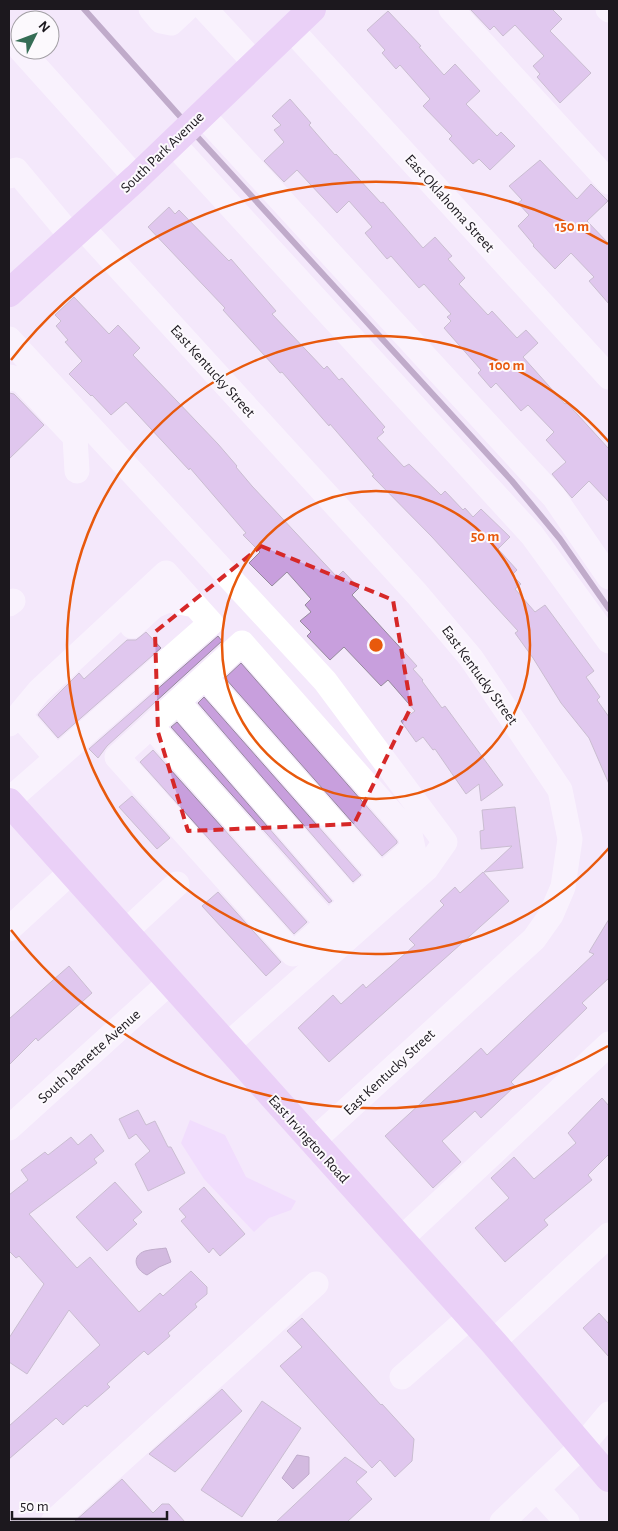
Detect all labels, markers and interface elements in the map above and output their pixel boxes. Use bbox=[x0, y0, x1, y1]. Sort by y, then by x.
north arrow bbox=[10, 10, 60, 60]
text: N bbox=[35, 19, 52, 35]
street label: South Park Avenue bbox=[118, 109, 207, 196]
street label: East Oklahoma Street bbox=[402, 152, 497, 255]
text: 150 m bbox=[555, 219, 589, 234]
street label: East Kentucky Street bbox=[167, 322, 258, 421]
text: 100 m bbox=[489, 358, 525, 373]
text: 50 m bbox=[471, 529, 499, 544]
street label: East Kentucky Street bbox=[439, 623, 521, 728]
centre of rings bbox=[367, 636, 385, 654]
street label: South Jeanette Avenue bbox=[35, 1007, 143, 1106]
street label: East Kentucky Street bbox=[341, 1026, 438, 1118]
street label: East Irvington Road bbox=[265, 1093, 352, 1186]
scale bar bbox=[12, 1488, 168, 1520]
text: 50 m bbox=[20, 1499, 49, 1514]

